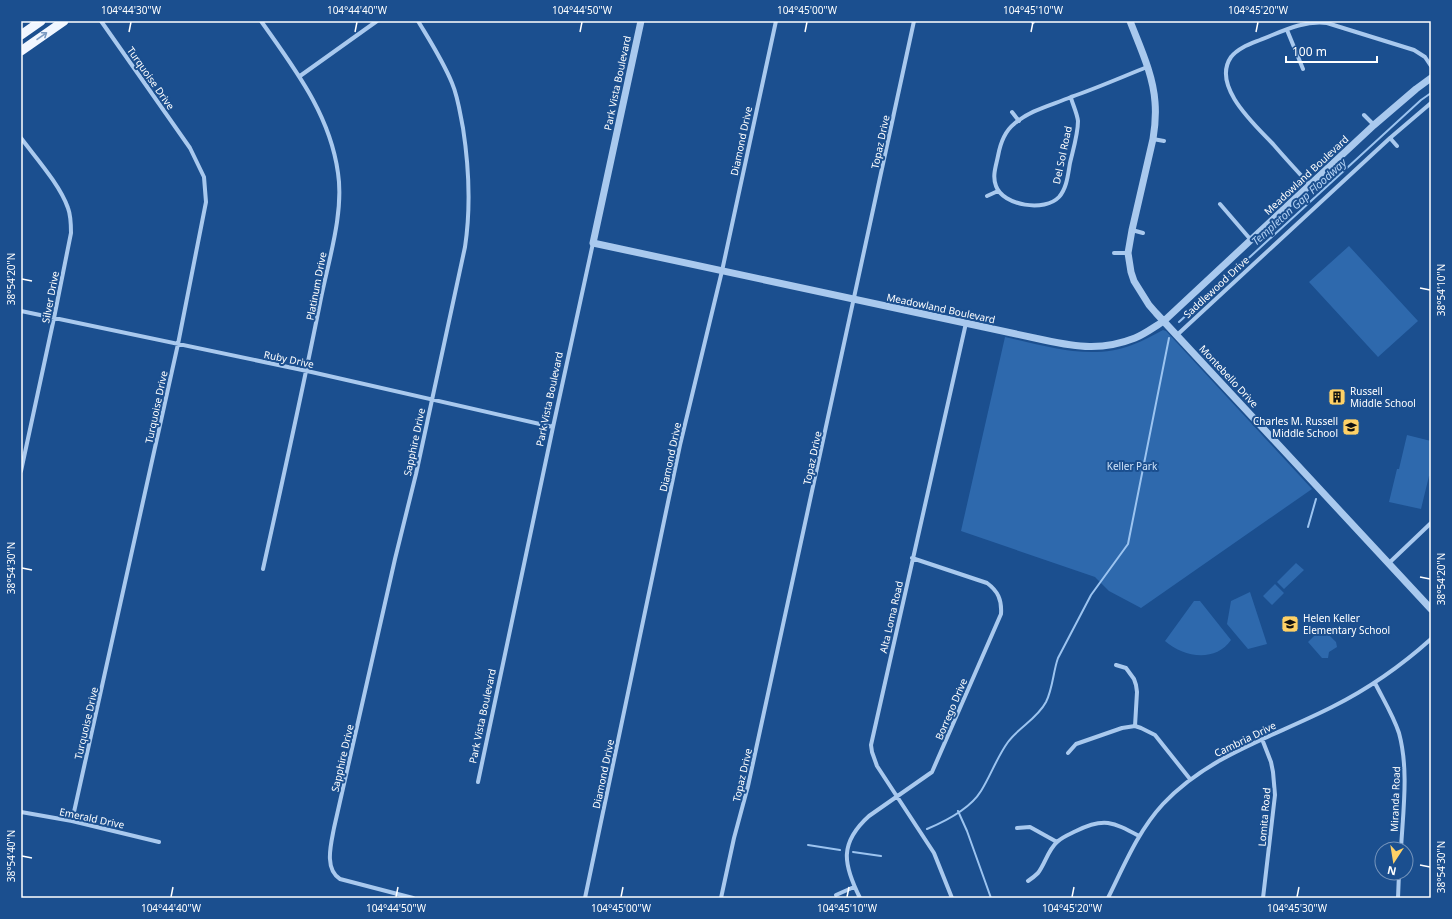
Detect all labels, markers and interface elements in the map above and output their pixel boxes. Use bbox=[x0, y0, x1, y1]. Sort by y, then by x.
text: 104°44'30"W bbox=[101, 3, 162, 17]
text: 104°44'40"W bbox=[327, 3, 388, 17]
text: 104°44'50"W bbox=[552, 3, 613, 17]
text: 104°45'00"W bbox=[777, 3, 838, 17]
text: 104°45'10"W bbox=[1003, 3, 1064, 17]
text: 104°45'20"W bbox=[1228, 3, 1289, 17]
one-way arrow bbox=[37, 32, 48, 40]
street label: Park Vista Boulevard bbox=[600, 34, 634, 132]
scale bar bbox=[1286, 38, 1377, 64]
text: 100 m bbox=[1292, 43, 1327, 60]
street label: Turquoise Drive bbox=[124, 44, 178, 113]
street label: Diamond Drive bbox=[727, 105, 755, 177]
street label: Topaz Drive bbox=[867, 113, 893, 170]
street label: Del Sol Road bbox=[1049, 125, 1075, 185]
street label: Meadowland Boulevard bbox=[1261, 132, 1351, 218]
water label: Templeton Gap Floodway bbox=[1248, 154, 1350, 248]
street label: Platinum Drive bbox=[302, 250, 330, 321]
text: 38°54'20"N bbox=[4, 253, 18, 305]
street label: Saddlewood Drive bbox=[1180, 253, 1252, 321]
text: 38°54'10"N bbox=[1434, 264, 1448, 316]
street label: Silver Drive bbox=[38, 269, 62, 324]
street label: Meadowland Boulevard bbox=[885, 290, 997, 326]
street label: Montebello Drive bbox=[1196, 342, 1262, 411]
street label: Ruby Drive bbox=[263, 347, 316, 371]
street label: Park Vista Boulevard bbox=[532, 350, 566, 448]
street label: Turquoise Drive bbox=[141, 369, 171, 445]
place label: Russell Middle School bbox=[1350, 384, 1416, 410]
building icon: Russell Middle School bbox=[1327, 387, 1347, 407]
street label: Sapphire Drive bbox=[400, 406, 428, 477]
place label: Charles M. Russell Middle School bbox=[1253, 414, 1338, 440]
school or university icon: Charles M. Russell Middle School bbox=[1341, 417, 1361, 437]
street label: Diamond Drive bbox=[656, 421, 684, 493]
street label: Topaz Drive bbox=[799, 429, 825, 486]
park label: Keller Park bbox=[1107, 459, 1158, 473]
text: 38°54'30"N bbox=[4, 542, 18, 594]
text: 38°54'20"N bbox=[1434, 553, 1448, 605]
street label: Alta Loma Road bbox=[876, 580, 906, 654]
place label: Helen Keller Elementary School bbox=[1303, 611, 1390, 637]
school or university icon: Helen Keller Elementary School bbox=[1280, 614, 1300, 634]
street label: Park Vista Boulevard bbox=[465, 667, 499, 765]
street label: Borrego Drive bbox=[932, 676, 970, 742]
street label: Turquoise Drive bbox=[71, 685, 101, 761]
street label: Cambria Drive bbox=[1212, 718, 1279, 760]
street label: Sapphire Drive bbox=[327, 722, 357, 793]
street label: Diamond Drive bbox=[589, 738, 617, 810]
street label: Topaz Drive bbox=[729, 746, 755, 803]
street label: Miranda Road bbox=[1387, 766, 1403, 832]
street label: Lomita Road bbox=[1254, 787, 1274, 847]
street label: Emerald Drive bbox=[58, 804, 126, 832]
text: 38°54'40"N bbox=[4, 830, 18, 882]
north arrow bbox=[1374, 841, 1414, 881]
text: 38°54'30"N bbox=[1434, 841, 1448, 893]
text: N bbox=[1386, 863, 1398, 880]
text: 104°44'40"W bbox=[141, 901, 202, 915]
text: 104°44'50"W bbox=[366, 901, 427, 915]
text: 104°45'00"W bbox=[591, 901, 652, 915]
text: 104°45'10"W bbox=[817, 901, 878, 915]
text: 104°45'20"W bbox=[1042, 901, 1103, 915]
text: 104°45'30"W bbox=[1267, 901, 1328, 915]

